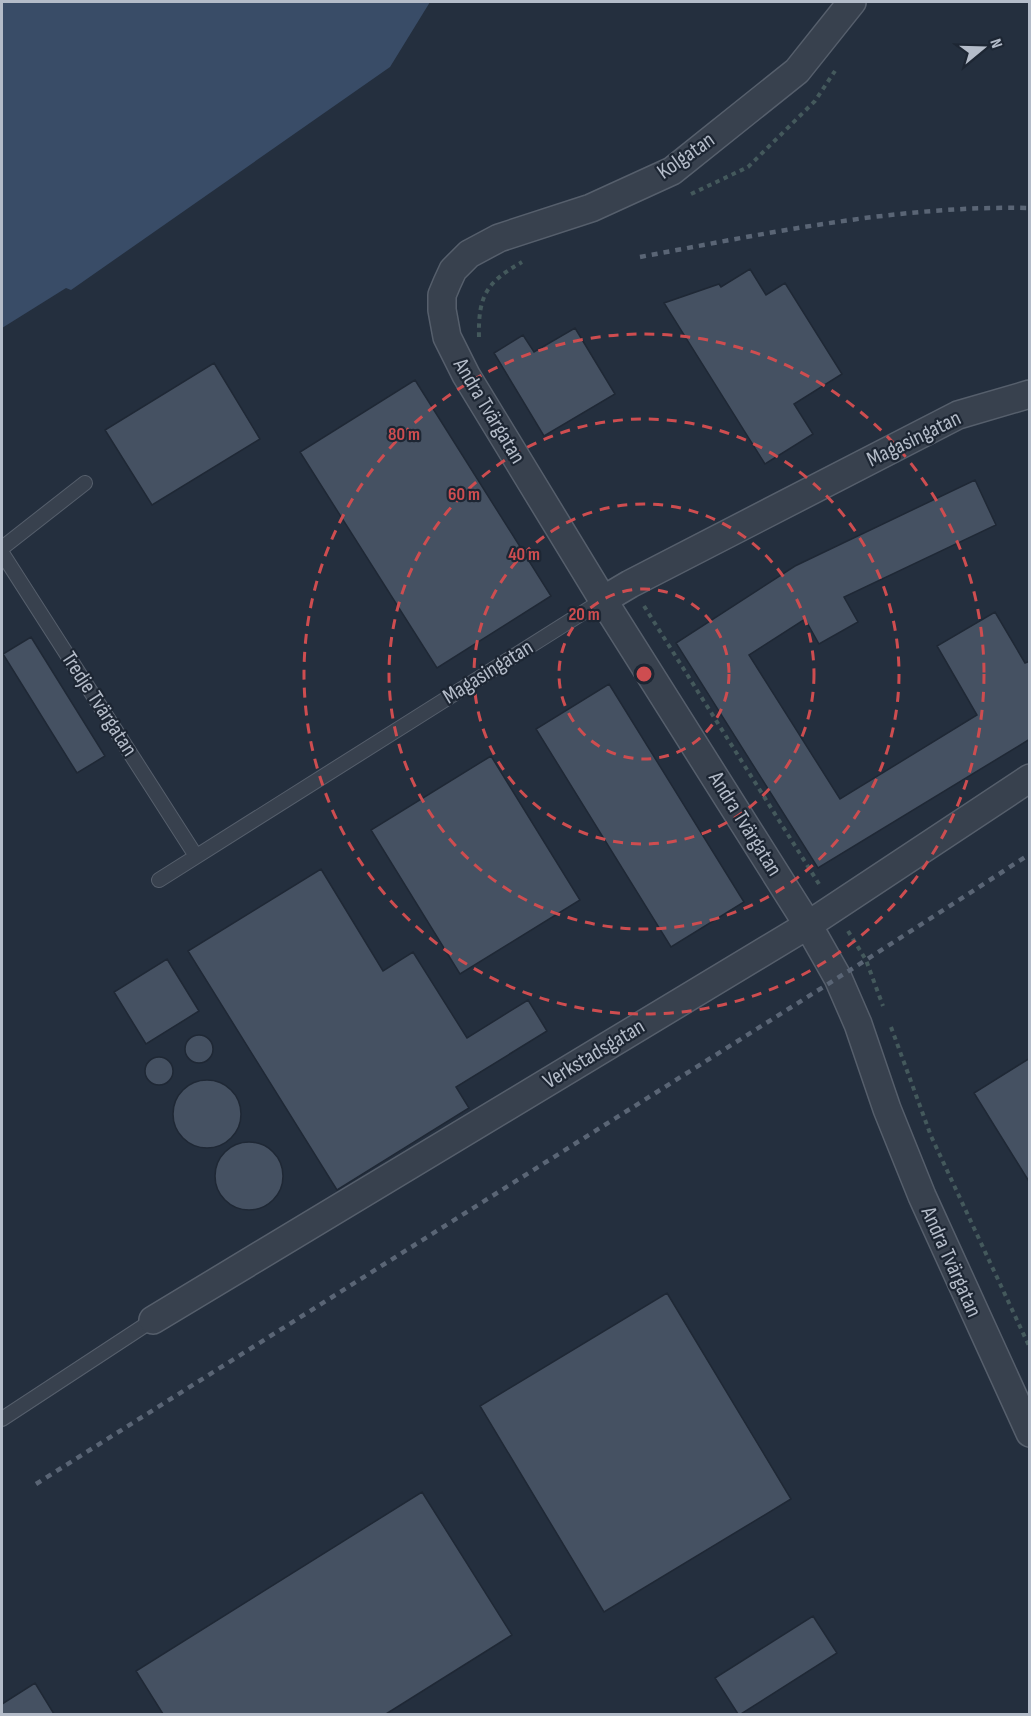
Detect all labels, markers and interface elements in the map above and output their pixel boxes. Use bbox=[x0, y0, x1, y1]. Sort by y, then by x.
north arrow bbox=[953, 18, 1013, 78]
text: N bbox=[985, 36, 1006, 51]
street label: Kolgatan bbox=[652, 127, 720, 185]
street label: Andra Tvärgatan bbox=[446, 353, 531, 469]
street label: Magasingatan bbox=[863, 405, 965, 473]
text: 80 m bbox=[388, 424, 420, 445]
text: 60 m bbox=[448, 484, 480, 505]
text: 40 m bbox=[508, 544, 540, 565]
text: 20 m bbox=[568, 604, 600, 625]
street label: Magasingatan bbox=[438, 634, 538, 710]
street label: Tredje Tvärgatan bbox=[55, 647, 143, 761]
centre of rings bbox=[634, 664, 654, 684]
street label: Andra Tvärgatan bbox=[702, 766, 788, 881]
street label: Verkstadsgatan bbox=[538, 1013, 650, 1095]
street label: Andra Tvärgatan bbox=[914, 1202, 987, 1321]

